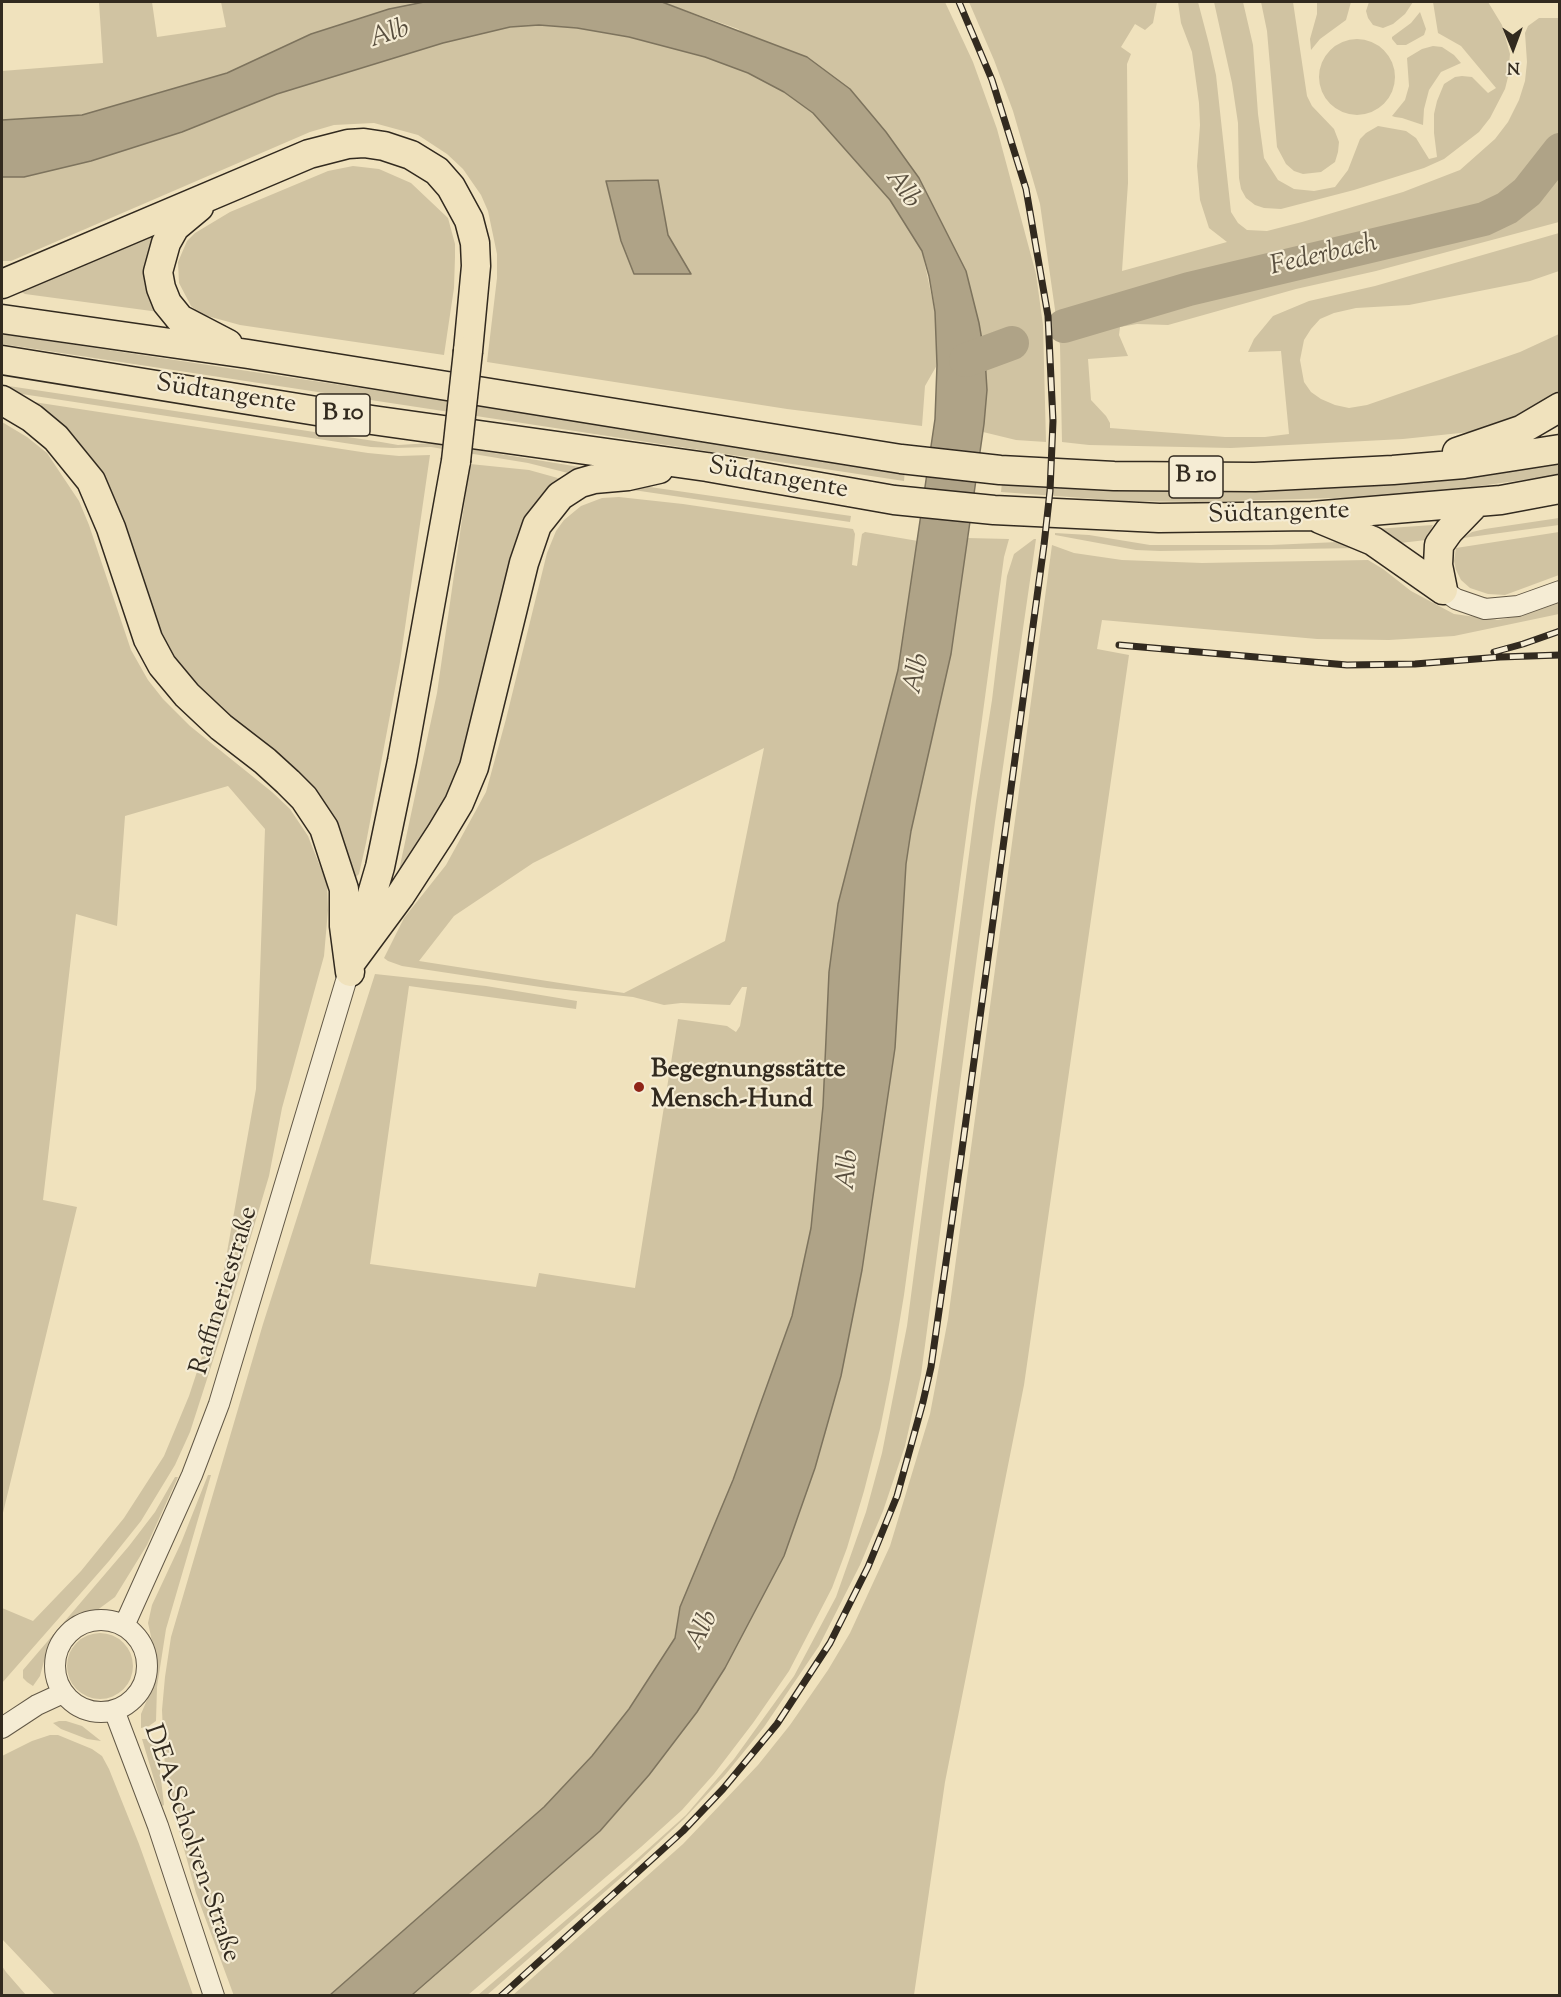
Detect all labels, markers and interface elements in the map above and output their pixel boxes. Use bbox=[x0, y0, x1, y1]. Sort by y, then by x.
water label: Alb bbox=[366, 14, 414, 58]
north arrow bbox=[1483, 18, 1543, 78]
text: N bbox=[1507, 55, 1520, 78]
water label: Alb bbox=[876, 164, 926, 216]
water label: Federbach bbox=[1267, 229, 1381, 285]
street label: Südtangente bbox=[154, 370, 298, 422]
road number: B 10 bbox=[316, 394, 370, 436]
street label: Südtangente bbox=[706, 452, 850, 508]
road number: B 10 bbox=[1169, 456, 1223, 498]
street label: Südtangente bbox=[1208, 497, 1350, 533]
water label: Alb bbox=[899, 651, 939, 697]
place label: Begegnungsstätte Mensch-Hund bbox=[651, 1056, 846, 1118]
marker: Begegnungsstätte Mensch-Hund bbox=[632, 1080, 646, 1094]
water label: Alb bbox=[832, 1148, 868, 1192]
street label: Raffineriestraße bbox=[186, 1203, 266, 1379]
water label: Alb bbox=[680, 1605, 728, 1657]
street label: DEA-Scholven-Straße bbox=[135, 1721, 245, 1967]

